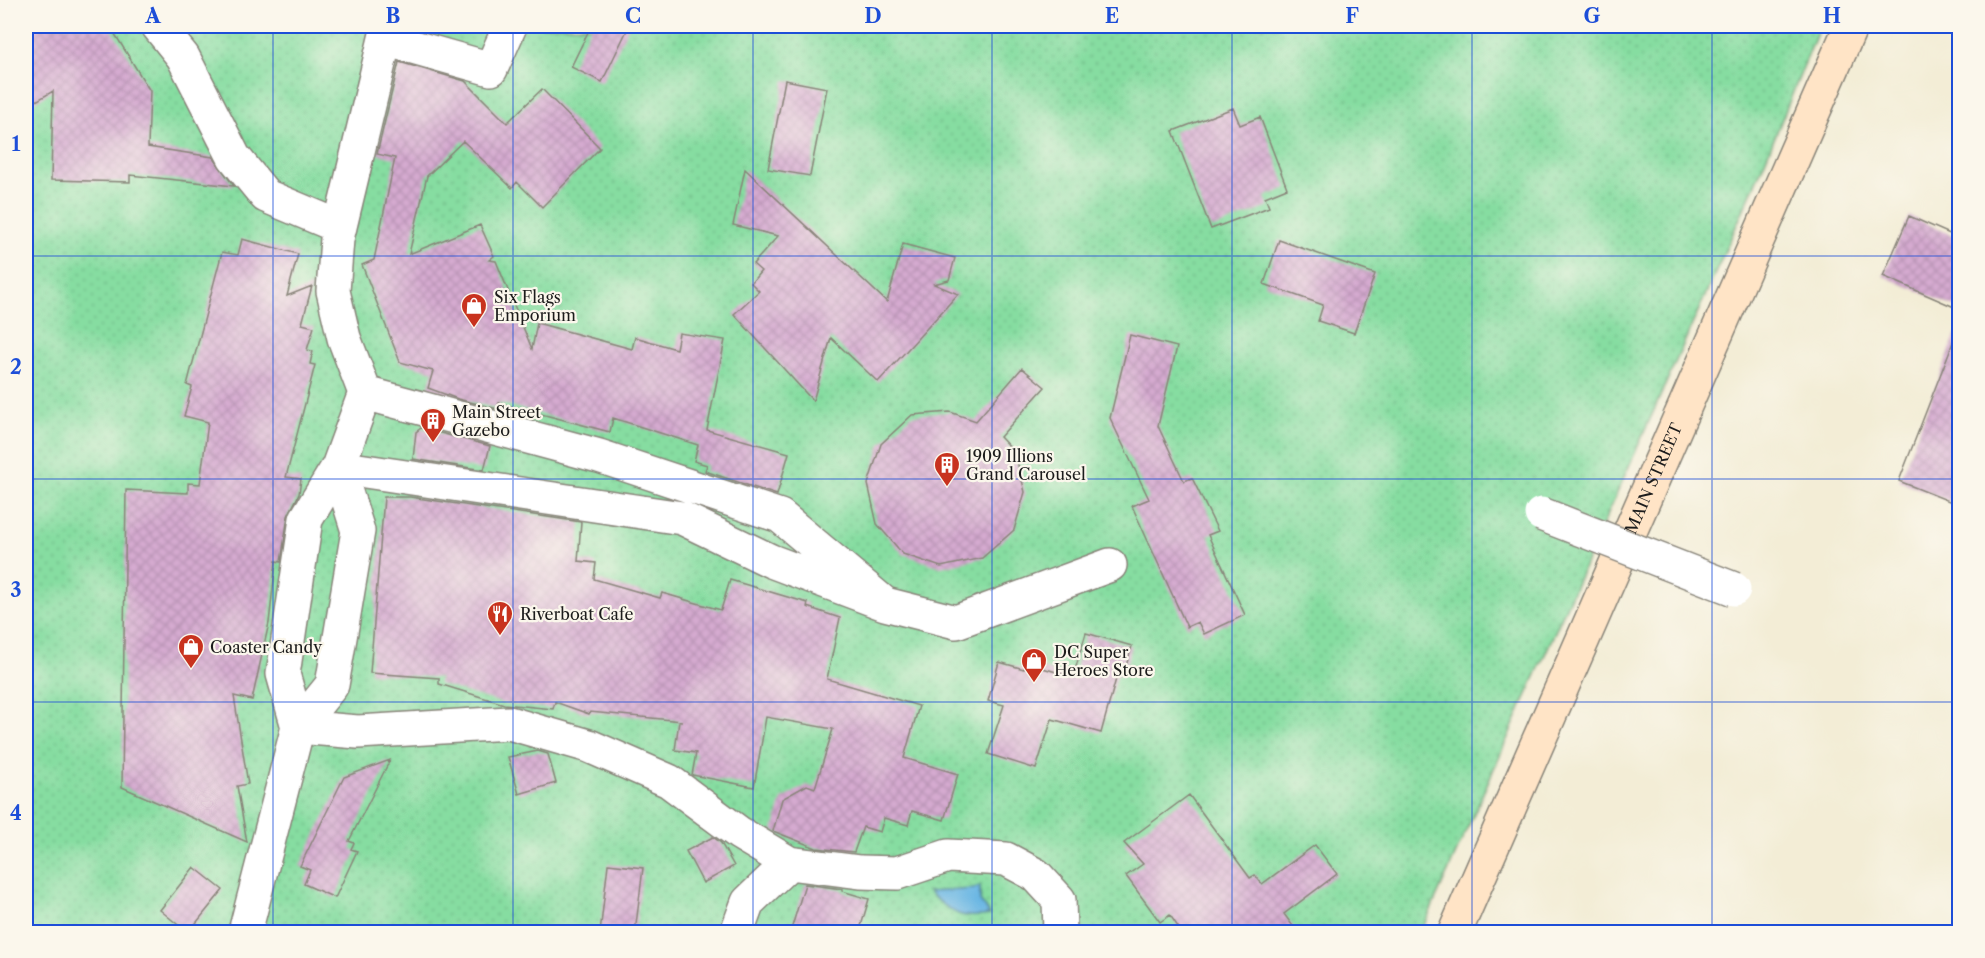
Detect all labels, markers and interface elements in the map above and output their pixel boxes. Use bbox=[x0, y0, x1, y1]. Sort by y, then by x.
text: A bbox=[144, 4, 161, 28]
text: B bbox=[386, 4, 401, 28]
text: C bbox=[625, 4, 641, 28]
text: D bbox=[864, 4, 882, 28]
text: E bbox=[1105, 4, 1119, 28]
text: F bbox=[1345, 4, 1359, 28]
text: G bbox=[1584, 4, 1601, 28]
text: H bbox=[1823, 4, 1841, 28]
text: 1 bbox=[12, 132, 21, 156]
place label: Six Flags Emporium bbox=[494, 287, 576, 325]
shop icon: Six Flags Emporium bbox=[459, 291, 489, 329]
text: 2 bbox=[10, 355, 22, 379]
place label: Main Street Gazebo bbox=[452, 402, 541, 440]
building icon: Main Street Gazebo bbox=[418, 406, 448, 444]
street label: MAIN STREET bbox=[1620, 420, 1686, 537]
place label: 1909 Illions Grand Carousel bbox=[966, 446, 1086, 484]
building icon: 1909 Illions Grand Carousel bbox=[932, 450, 962, 488]
text: 3 bbox=[10, 578, 22, 602]
restaurant icon: Riverboat Cafe bbox=[485, 599, 515, 637]
place label: Riverboat Cafe bbox=[520, 604, 633, 624]
shop icon: Coaster Candy bbox=[176, 632, 206, 670]
place label: Coaster Candy bbox=[210, 637, 323, 657]
place label: DC Super Heroes Store bbox=[1054, 642, 1153, 680]
shop icon: DC Super Heroes Store bbox=[1019, 646, 1049, 684]
text: 4 bbox=[10, 801, 22, 825]

